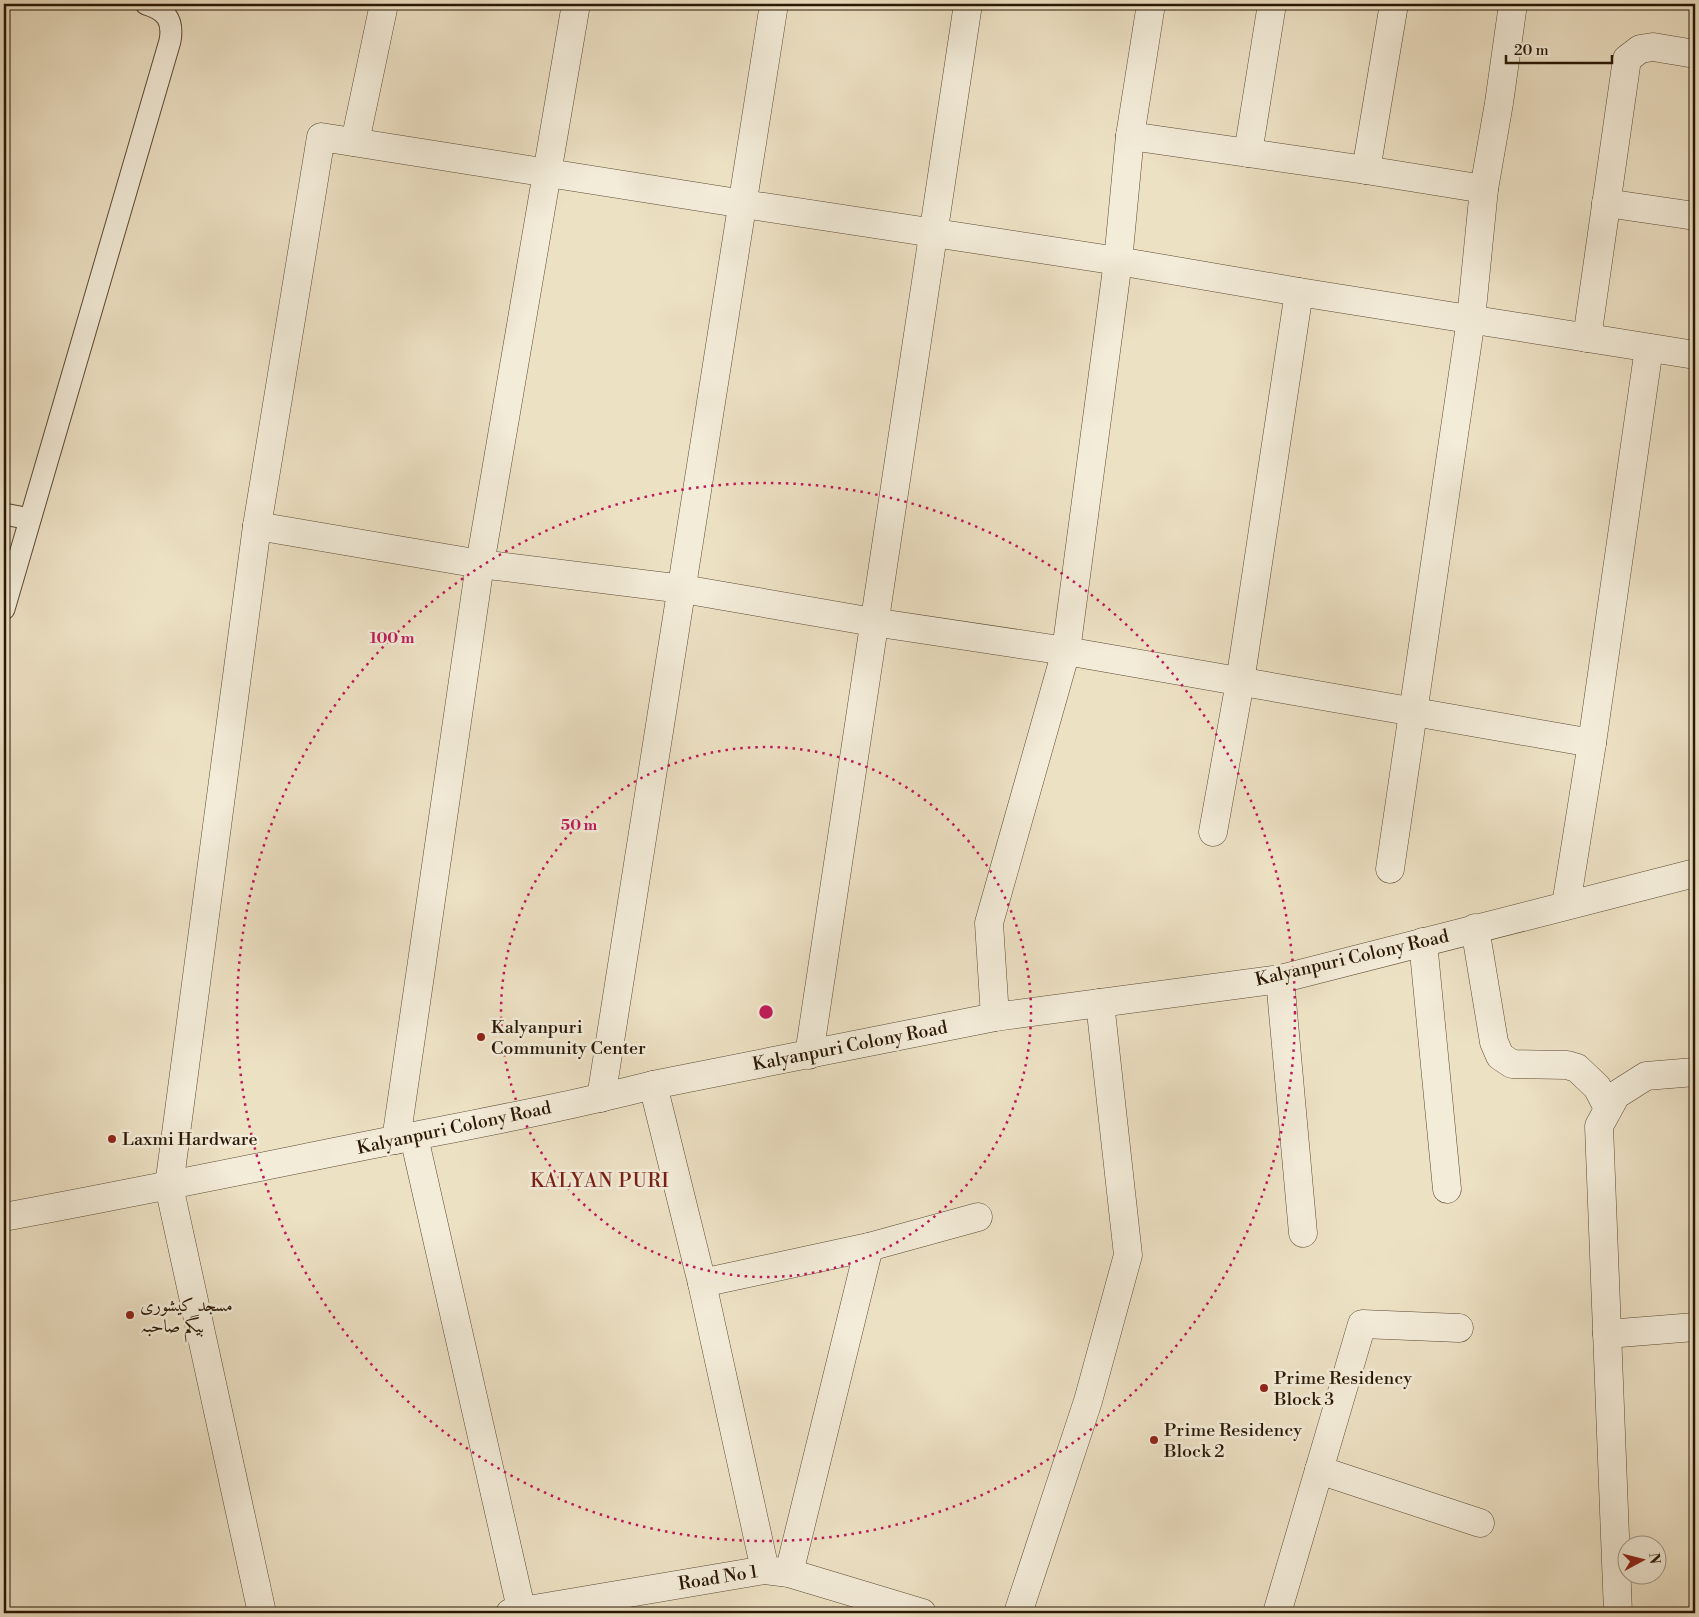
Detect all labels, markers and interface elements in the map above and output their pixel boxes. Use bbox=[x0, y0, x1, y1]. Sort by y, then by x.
scale bar bbox=[1506, 32, 1613, 64]
text: 20 m bbox=[1514, 41, 1549, 60]
text: 100 m bbox=[370, 629, 415, 648]
text: 50 m bbox=[561, 816, 597, 835]
street label: Kalyanpuri Colony Road bbox=[1253, 924, 1452, 991]
centre of rings bbox=[757, 1003, 775, 1021]
place label: Kalyanpuri Community Center bbox=[491, 1016, 646, 1060]
street label: Kalyanpuri Colony Road bbox=[751, 1016, 950, 1076]
marker: Kalyanpuri Community Center bbox=[475, 1031, 487, 1043]
street label: Kalyanpuri Colony Road bbox=[355, 1096, 554, 1160]
place label: Laxmi Hardware bbox=[122, 1128, 257, 1151]
marker: Laxmi Hardware bbox=[106, 1133, 118, 1145]
district label: KALYAN PURI bbox=[530, 1169, 670, 1193]
place label: مسجد کیشوری بیگم صاحبہ bbox=[140, 1294, 233, 1343]
marker: مسجد کیشوری بیگم صاحبہ bbox=[124, 1309, 136, 1321]
place label: Prime Residency Block 3 bbox=[1273, 1367, 1412, 1411]
marker: Prime Residency Block 3 bbox=[1258, 1382, 1270, 1394]
place label: Prime Residency Block 2 bbox=[1163, 1419, 1302, 1463]
marker: Prime Residency Block 2 bbox=[1148, 1434, 1160, 1446]
north arrow bbox=[1616, 1534, 1666, 1584]
text: N bbox=[1644, 1552, 1664, 1565]
street label: Road No 1 bbox=[677, 1560, 760, 1596]

